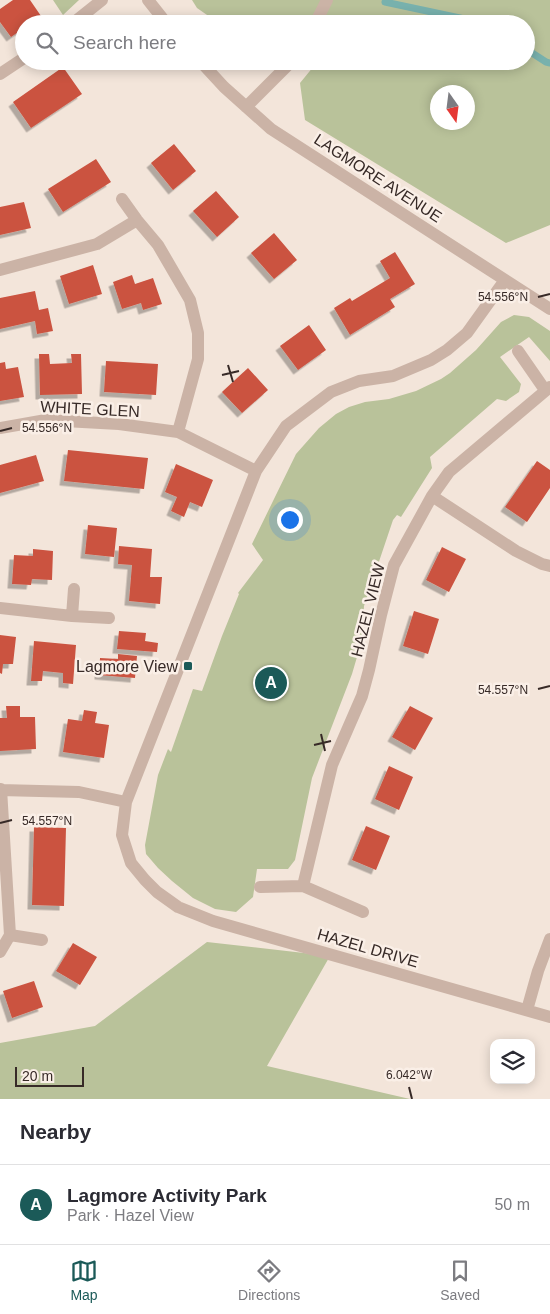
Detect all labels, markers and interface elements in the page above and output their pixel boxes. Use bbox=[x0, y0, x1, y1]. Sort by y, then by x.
search box bbox=[15, 15, 535, 70]
icon: search bbox=[33, 29, 61, 57]
text: Search here bbox=[73, 32, 177, 53]
north arrow bbox=[430, 85, 475, 130]
street label: LAGMORE AVENUE bbox=[311, 131, 445, 225]
text: 54.556°N bbox=[478, 290, 528, 304]
street label: WHITE GLEN bbox=[40, 398, 140, 420]
text: 54.556°N bbox=[22, 421, 72, 435]
your location bbox=[277, 507, 303, 533]
street label: HAZEL VIEW bbox=[348, 560, 388, 659]
place label: Lagmore View bbox=[76, 658, 178, 675]
marker: Lagmore View bbox=[182, 660, 194, 672]
pin: A bbox=[255, 664, 287, 702]
text: 54.557°N bbox=[478, 683, 528, 697]
text: 54.557°N bbox=[22, 814, 72, 828]
street label: HAZEL DRIVE bbox=[316, 925, 420, 971]
map controls bbox=[490, 1039, 535, 1084]
button: layers bbox=[490, 1039, 535, 1084]
scale bar bbox=[15, 1064, 84, 1087]
text: 20 m bbox=[22, 1068, 53, 1084]
text: 6.042°W bbox=[386, 1068, 433, 1082]
text: Nearby bbox=[20, 1120, 91, 1143]
text: Lagmore Activity Park bbox=[67, 1185, 267, 1206]
text: A bbox=[30, 1196, 42, 1213]
text: 50 m bbox=[494, 1196, 530, 1213]
text: Park · Hazel View bbox=[67, 1207, 194, 1224]
tab: Map bbox=[70, 1257, 98, 1303]
tab: Directions bbox=[238, 1257, 300, 1303]
tab: Saved bbox=[440, 1257, 480, 1303]

